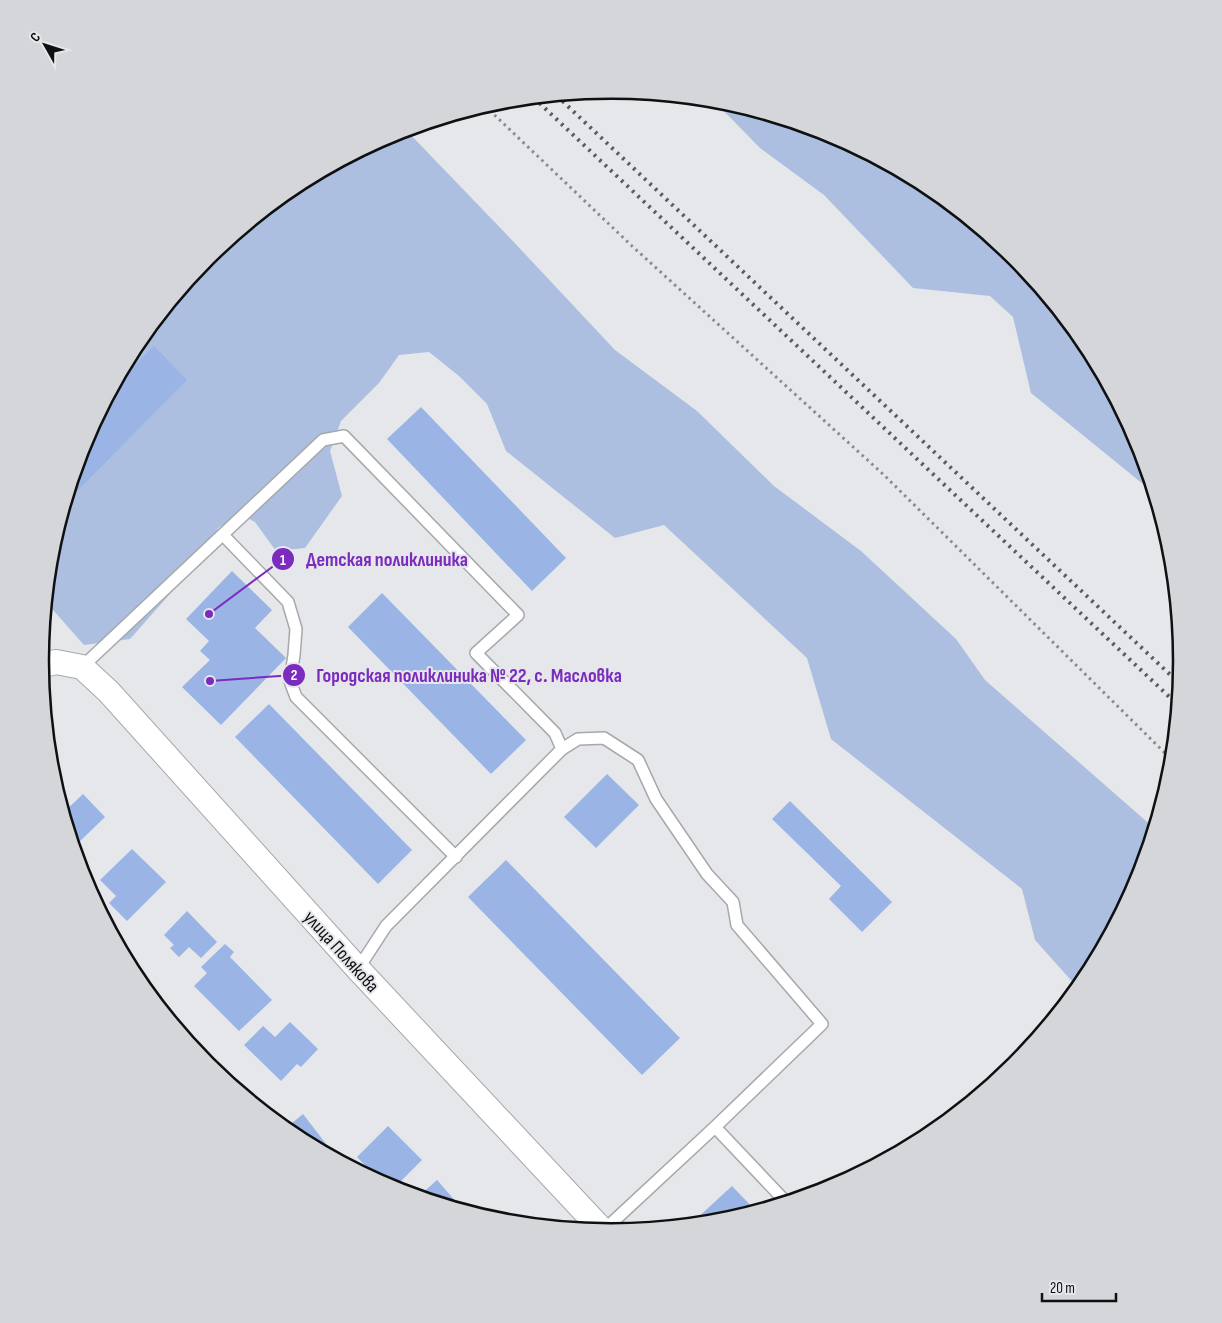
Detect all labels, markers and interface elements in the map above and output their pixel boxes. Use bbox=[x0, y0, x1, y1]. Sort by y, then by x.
north arrow bbox=[20, 20, 70, 70]
text: С bbox=[26, 29, 44, 45]
callout: Детская поликлиника bbox=[271, 542, 478, 577]
text: Детская поликлиника bbox=[306, 548, 468, 572]
text: 1 bbox=[280, 551, 286, 570]
callout: Городская поликлиника № 22, с. Масловка bbox=[281, 657, 632, 692]
text: Городская поликлиника № 22, с. Масловка bbox=[316, 664, 622, 688]
text: 2 bbox=[291, 666, 297, 685]
street label: улица Полякова bbox=[298, 906, 384, 998]
scale bar bbox=[1042, 1270, 1116, 1302]
text: 20 m bbox=[1050, 1279, 1075, 1298]

